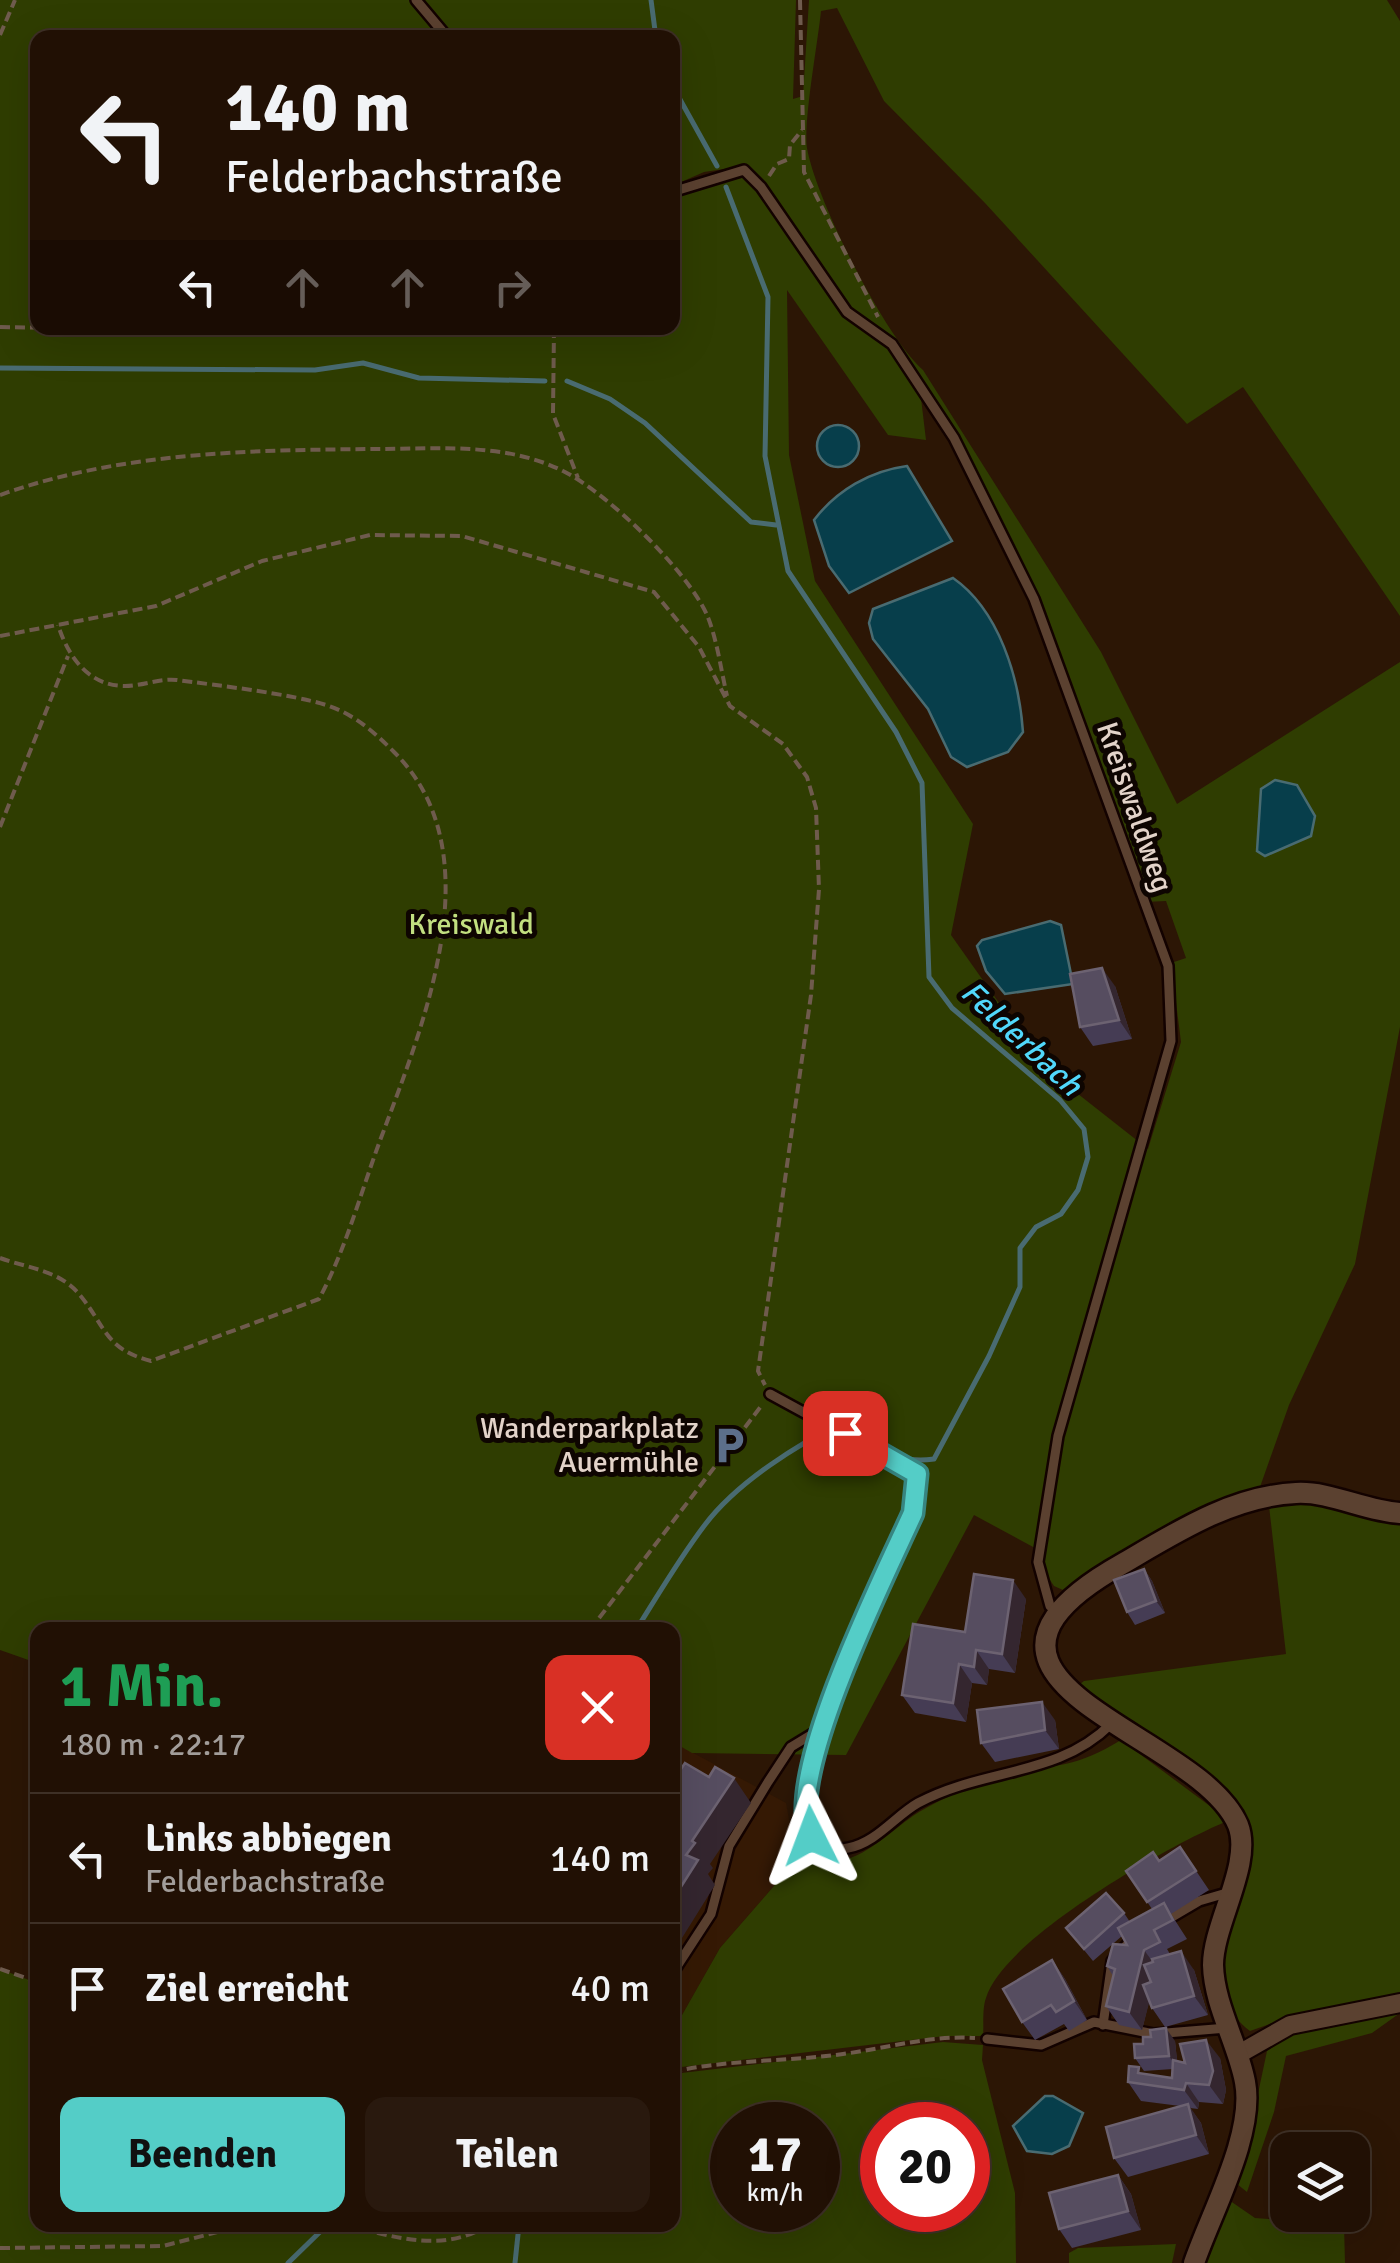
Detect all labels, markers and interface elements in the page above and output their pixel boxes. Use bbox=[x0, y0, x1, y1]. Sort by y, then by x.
text: 140 m bbox=[225, 64, 410, 150]
icon: left bbox=[60, 70, 190, 200]
text: Felderbachstraße bbox=[225, 150, 563, 205]
icon: left bbox=[170, 260, 225, 315]
icon: ahead bbox=[275, 260, 330, 315]
icon: ahead bbox=[380, 260, 435, 315]
icon: right bbox=[485, 260, 540, 315]
street label: Kreiswaldweg bbox=[1088, 717, 1181, 897]
park label: Kreiswald bbox=[408, 906, 534, 943]
water label: Felderbach bbox=[953, 973, 1091, 1105]
pin bbox=[803, 1391, 888, 1476]
icon: arrive bbox=[818, 1406, 873, 1461]
place label: Wanderparkplatz Auermühle bbox=[480, 1410, 699, 1481]
parking icon: Wanderparkplatz Auermühle bbox=[708, 1424, 750, 1466]
text: 1 Min. bbox=[60, 1650, 224, 1724]
button: close bbox=[545, 1655, 650, 1760]
text: 180 m · 22:17 bbox=[60, 1725, 246, 1764]
position arrow bbox=[759, 1784, 863, 1888]
text: Links abbiegen bbox=[145, 1815, 392, 1862]
icon: left bbox=[60, 1831, 115, 1886]
text: 140 m bbox=[550, 1835, 650, 1882]
text: Felderbachstraße bbox=[145, 1862, 385, 1901]
icon: arrive bbox=[60, 1961, 115, 2016]
text: Ziel erreicht bbox=[145, 1965, 349, 2012]
text: 40 m bbox=[570, 1965, 650, 2012]
button: Beenden bbox=[60, 2097, 345, 2212]
button: Teilen bbox=[365, 2097, 650, 2212]
speed limit sign: 20 bbox=[860, 2102, 990, 2232]
text: 17 bbox=[748, 2124, 802, 2186]
map controls bbox=[1270, 2132, 1370, 2232]
button: layers bbox=[1270, 2132, 1370, 2232]
text: km/h bbox=[747, 2177, 803, 2208]

